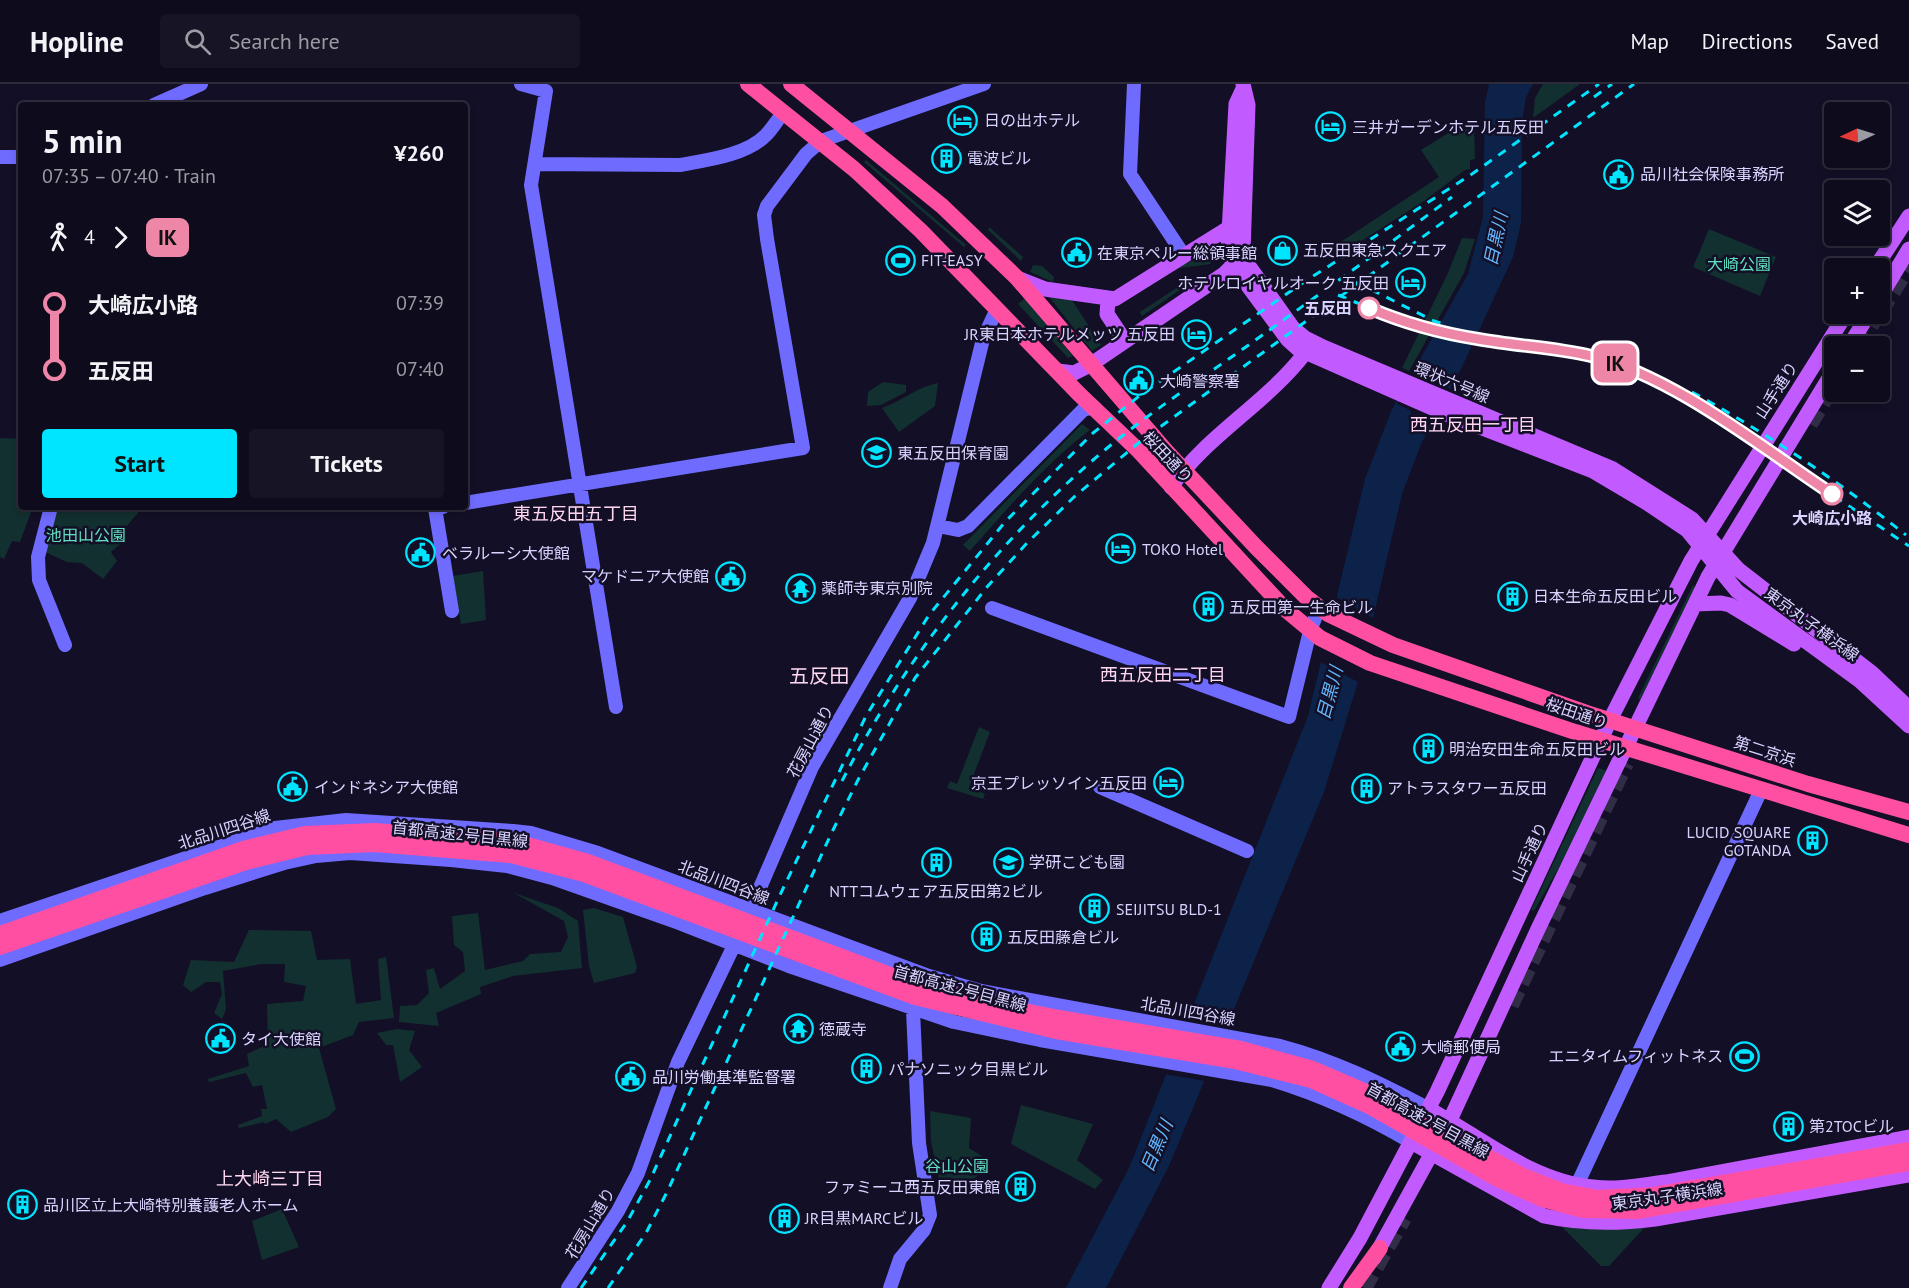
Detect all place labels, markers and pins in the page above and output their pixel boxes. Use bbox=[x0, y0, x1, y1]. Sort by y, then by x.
hotel icon: 日の出ホテル bbox=[947, 104, 979, 136]
place label: 日の出ホテル bbox=[984, 110, 1080, 130]
hotel icon: 三井ガーデンホテル五反田 bbox=[1315, 111, 1347, 143]
place label: 三井ガーデンホテル五反田 bbox=[1352, 117, 1544, 137]
building icon: 電波ビル bbox=[930, 142, 962, 174]
place label: 電波ビル bbox=[967, 148, 1031, 168]
public building icon: 品川社会保険事務所 bbox=[1603, 158, 1635, 190]
place label: 品川社会保険事務所 bbox=[1640, 164, 1784, 184]
shop icon: 五反田東急スクエア bbox=[1266, 234, 1298, 266]
public building icon: 在東京ペルー総領事館 bbox=[1060, 237, 1092, 269]
place label: 五反田東急スクエア bbox=[1303, 240, 1447, 260]
place label: 在東京ペルー総領事館 bbox=[1097, 243, 1257, 263]
sports icon: FIT-EASY bbox=[884, 244, 916, 276]
place label: FIT-EASY bbox=[921, 250, 983, 270]
hotel icon: ホテルロイヤルオーク 五反田 bbox=[1394, 267, 1426, 299]
place label: ホテルロイヤルオーク 五反田 bbox=[1177, 273, 1389, 293]
marker: 五反田 bbox=[1358, 297, 1380, 319]
place label: 五反田 bbox=[1304, 298, 1352, 318]
hotel icon: JR東日本ホテルメッツ 五反田 bbox=[1180, 318, 1212, 350]
place label: JR東日本ホテルメッツ 五反田 bbox=[964, 324, 1175, 344]
public building icon: 大崎警察署 bbox=[1123, 365, 1155, 397]
place label: 大崎警察署 bbox=[1160, 371, 1240, 391]
school or university icon: 東五反田保育園 bbox=[860, 437, 892, 469]
place label: 東五反田保育園 bbox=[897, 443, 1009, 463]
marker: 大崎広小路 bbox=[1821, 483, 1843, 505]
place label: 大崎広小路 bbox=[1792, 508, 1872, 528]
hotel icon: TOKO Hotel bbox=[1105, 533, 1137, 565]
public building icon: ベラルーシ大使館 bbox=[405, 537, 437, 569]
place label: TOKO Hotel bbox=[1142, 539, 1223, 559]
place label: ベラルーシ大使館 bbox=[442, 543, 570, 563]
public building icon: マケドニア大使館 bbox=[714, 560, 746, 592]
place label: マケドニア大使館 bbox=[581, 566, 709, 586]
temple icon: 薬師寺東京別院 bbox=[784, 572, 816, 604]
place label: 薬師寺東京別院 bbox=[821, 578, 933, 598]
building icon: 日本生命五反田ビル bbox=[1496, 580, 1528, 612]
place label: 日本生命五反田ビル bbox=[1533, 586, 1677, 606]
building icon: 五反田第一生命ビル bbox=[1192, 591, 1224, 623]
place label: 五反田第一生命ビル bbox=[1229, 597, 1373, 617]
building icon: 明治安田生命五反田ビル bbox=[1412, 733, 1444, 765]
place label: 明治安田生命五反田ビル bbox=[1449, 739, 1625, 759]
hotel icon: 京王プレッソイン五反田 bbox=[1152, 767, 1184, 799]
public building icon: インドネシア大使館 bbox=[277, 771, 309, 803]
building icon: アトラスタワー五反田 bbox=[1350, 772, 1382, 804]
place label: 京王プレッソイン五反田 bbox=[971, 773, 1147, 793]
place label: インドネシア大使館 bbox=[314, 777, 458, 797]
place label: アトラスタワー五反田 bbox=[1387, 778, 1547, 798]
place label: LUCID SQUARE GOTANDA bbox=[1686, 822, 1792, 860]
building icon: LUCID SQUARE GOTANDA bbox=[1796, 825, 1828, 857]
school or university icon: 学研こども園 bbox=[992, 846, 1024, 878]
building icon: NTTコムウェア五反田第2ビル bbox=[920, 847, 952, 879]
place label: 学研こども園 bbox=[1029, 852, 1125, 872]
place label: NTTコムウェア五反田第2ビル bbox=[829, 881, 1043, 901]
building icon: SEIJITSU BLD-1 bbox=[1079, 893, 1111, 925]
place label: SEIJITSU BLD-1 bbox=[1116, 899, 1222, 919]
building icon: 五反田藤倉ビル bbox=[970, 921, 1002, 953]
place label: 五反田藤倉ビル bbox=[1007, 927, 1119, 947]
temple icon: 徳蔵寺 bbox=[782, 1013, 814, 1045]
place label: 徳蔵寺 bbox=[819, 1019, 867, 1039]
public building icon: タイ大使館 bbox=[204, 1023, 236, 1055]
place label: タイ大使館 bbox=[241, 1029, 321, 1049]
public building icon: 大崎郵便局 bbox=[1384, 1031, 1416, 1063]
place label: 大崎郵便局 bbox=[1421, 1037, 1501, 1057]
sports icon: エニタイムフィットネス bbox=[1728, 1040, 1760, 1072]
place label: エニタイムフィットネス bbox=[1549, 1046, 1723, 1066]
building icon: パナソニック目黒ビル bbox=[851, 1053, 883, 1085]
place label: パナソニック目黒ビル bbox=[888, 1059, 1048, 1079]
public building icon: 品川労働基準監督署 bbox=[615, 1061, 647, 1093]
place label: 品川労働基準監督署 bbox=[652, 1067, 796, 1087]
building icon: 第2TOCビル bbox=[1772, 1110, 1804, 1142]
place label: 第2TOCビル bbox=[1809, 1116, 1894, 1136]
building icon: ファミーユ西五反田東館 bbox=[1005, 1171, 1037, 1203]
place label: ファミーユ西五反田東館 bbox=[824, 1177, 1000, 1197]
building icon: 品川区立上大崎特別養護老人ホーム bbox=[6, 1189, 38, 1221]
place label: 品川区立上大崎特別養護老人ホーム bbox=[43, 1195, 299, 1215]
building icon: JR目黒MARCビル bbox=[768, 1202, 800, 1234]
place label: JR目黒MARCビル bbox=[804, 1208, 923, 1228]

